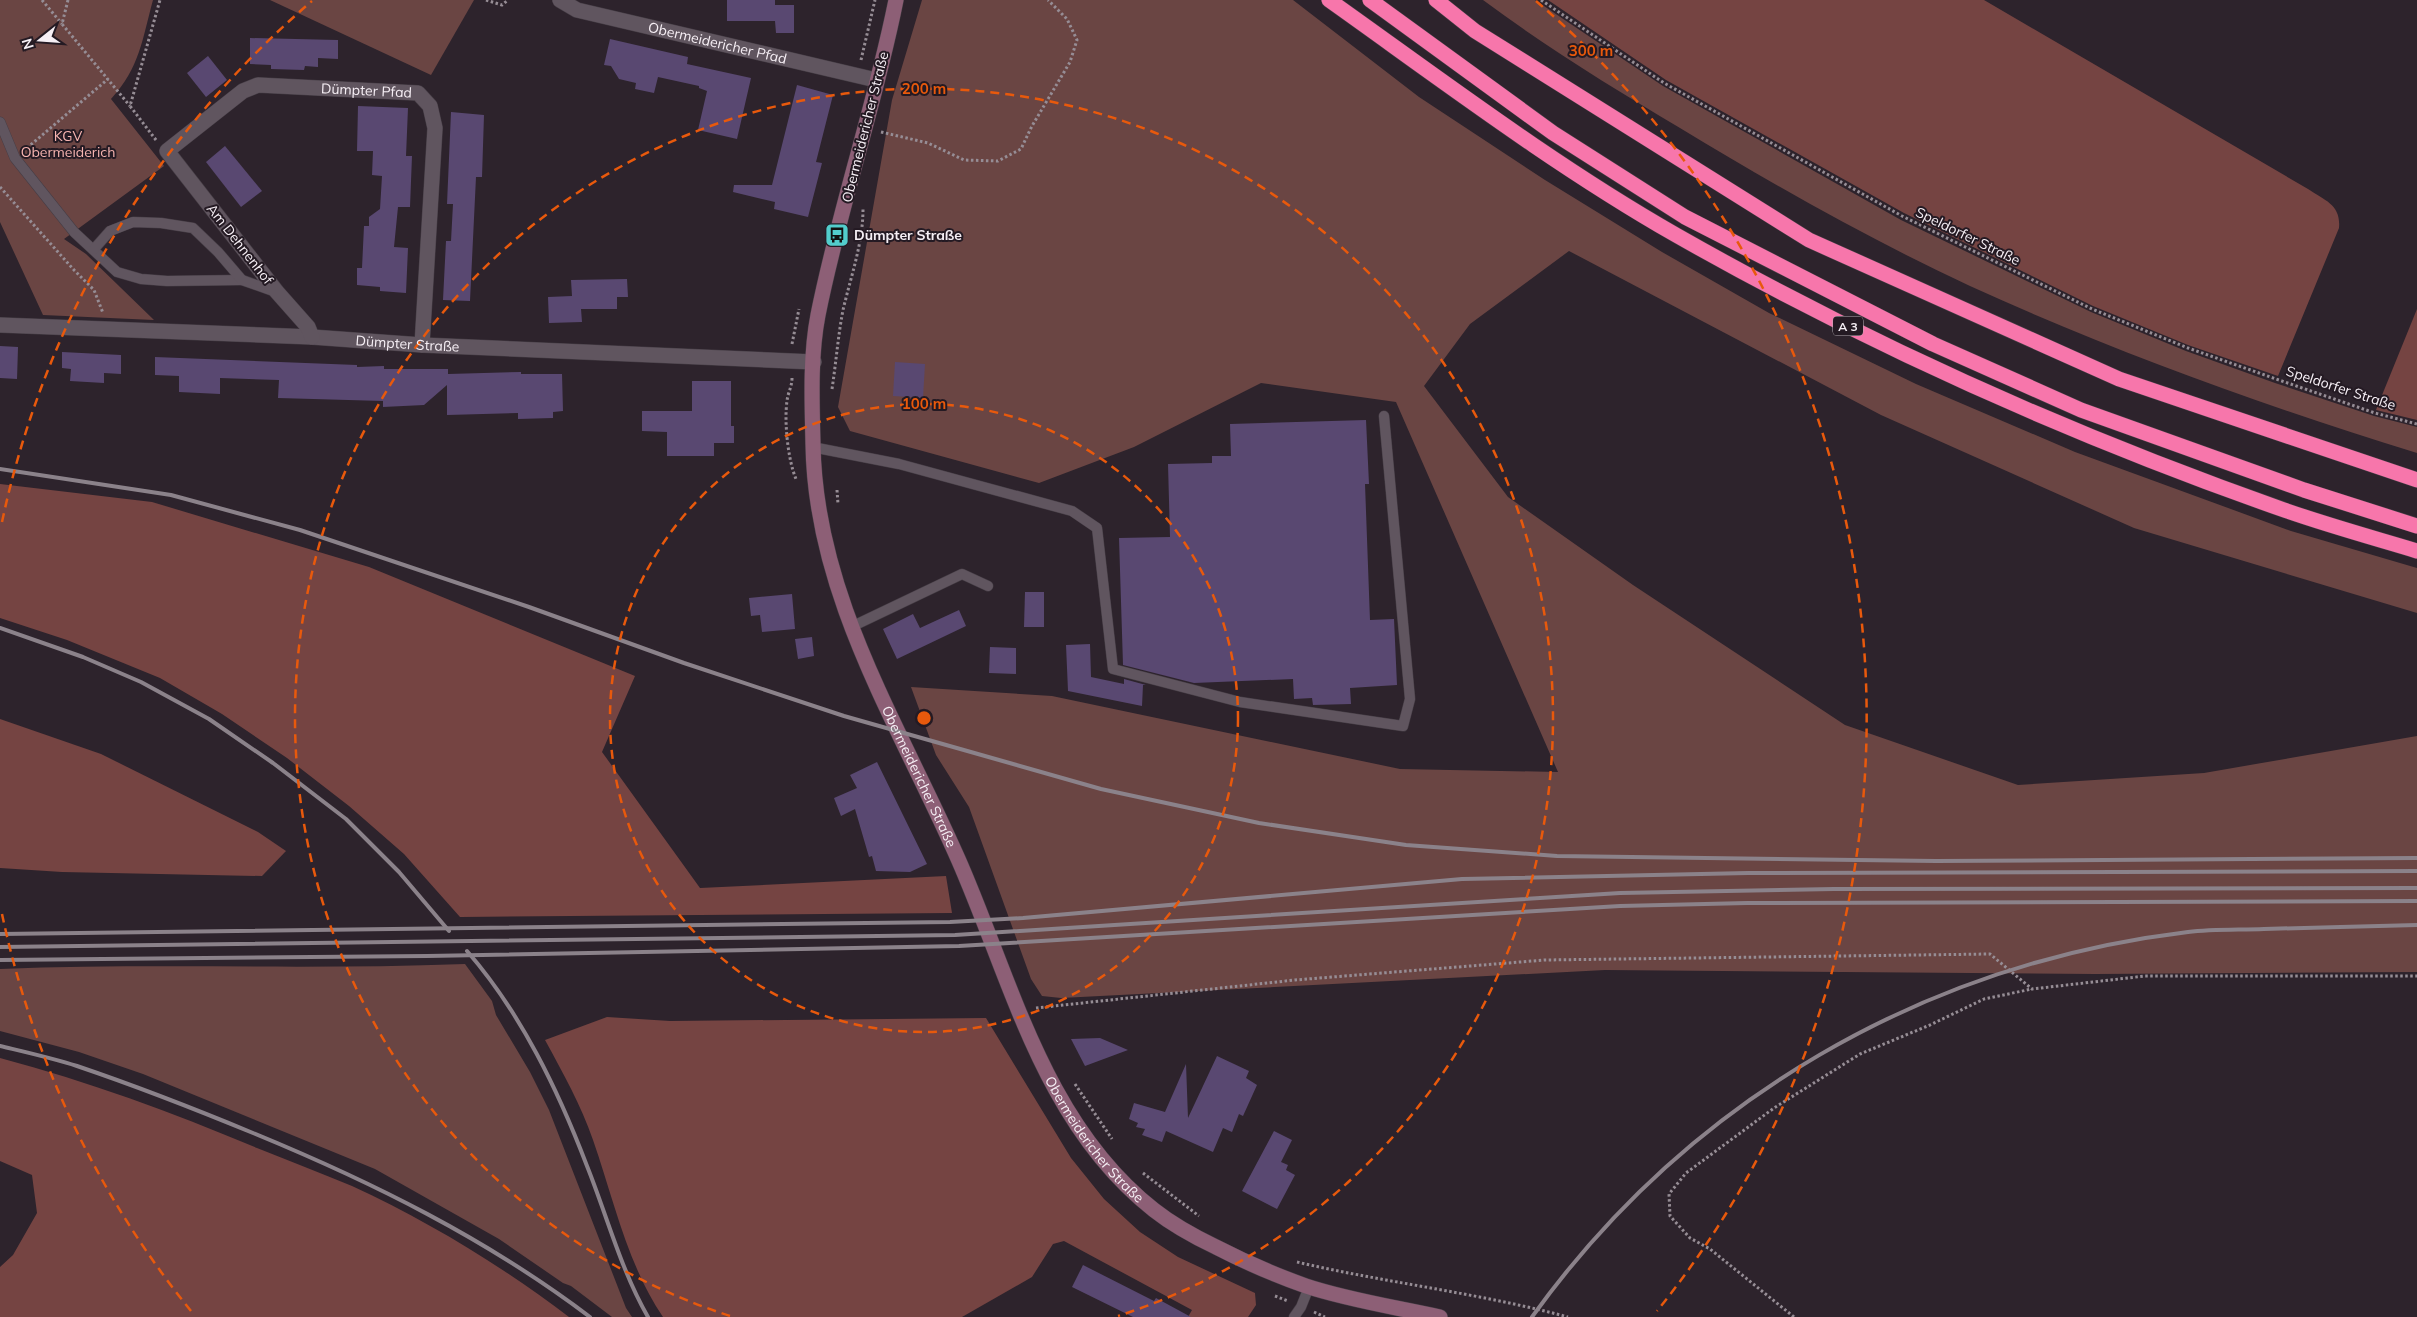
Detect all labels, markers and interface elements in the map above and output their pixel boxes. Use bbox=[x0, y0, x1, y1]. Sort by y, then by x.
north arrow bbox=[15, 15, 65, 65]
street label: Obermeidericher Pfad bbox=[646, 18, 789, 68]
text: N bbox=[17, 36, 38, 51]
text: 300 m bbox=[1569, 41, 1613, 60]
street label: Obermeidericher Straße bbox=[838, 50, 892, 204]
street label: Dümpter Pfad bbox=[321, 79, 412, 102]
text: 200 m bbox=[902, 79, 946, 98]
park label: KGV Obermeiderich bbox=[21, 127, 115, 161]
street label: Am Dehnenhof bbox=[203, 200, 277, 288]
street label: Speldorfer Straße bbox=[1913, 203, 2023, 269]
bus stop icon: Dümpter Straße bbox=[824, 222, 850, 248]
place label: Dümpter Straße bbox=[854, 226, 962, 244]
road number: A 3 bbox=[1833, 316, 1863, 336]
street label: Dümpter Straße bbox=[355, 331, 460, 356]
street label: Speldorfer Straße bbox=[2284, 362, 2398, 414]
text: 100 m bbox=[902, 394, 946, 413]
street label: Obermeidericher Straße bbox=[878, 703, 961, 850]
centre of rings bbox=[915, 709, 933, 727]
street label: Obermeidericher Straße bbox=[1041, 1073, 1148, 1207]

